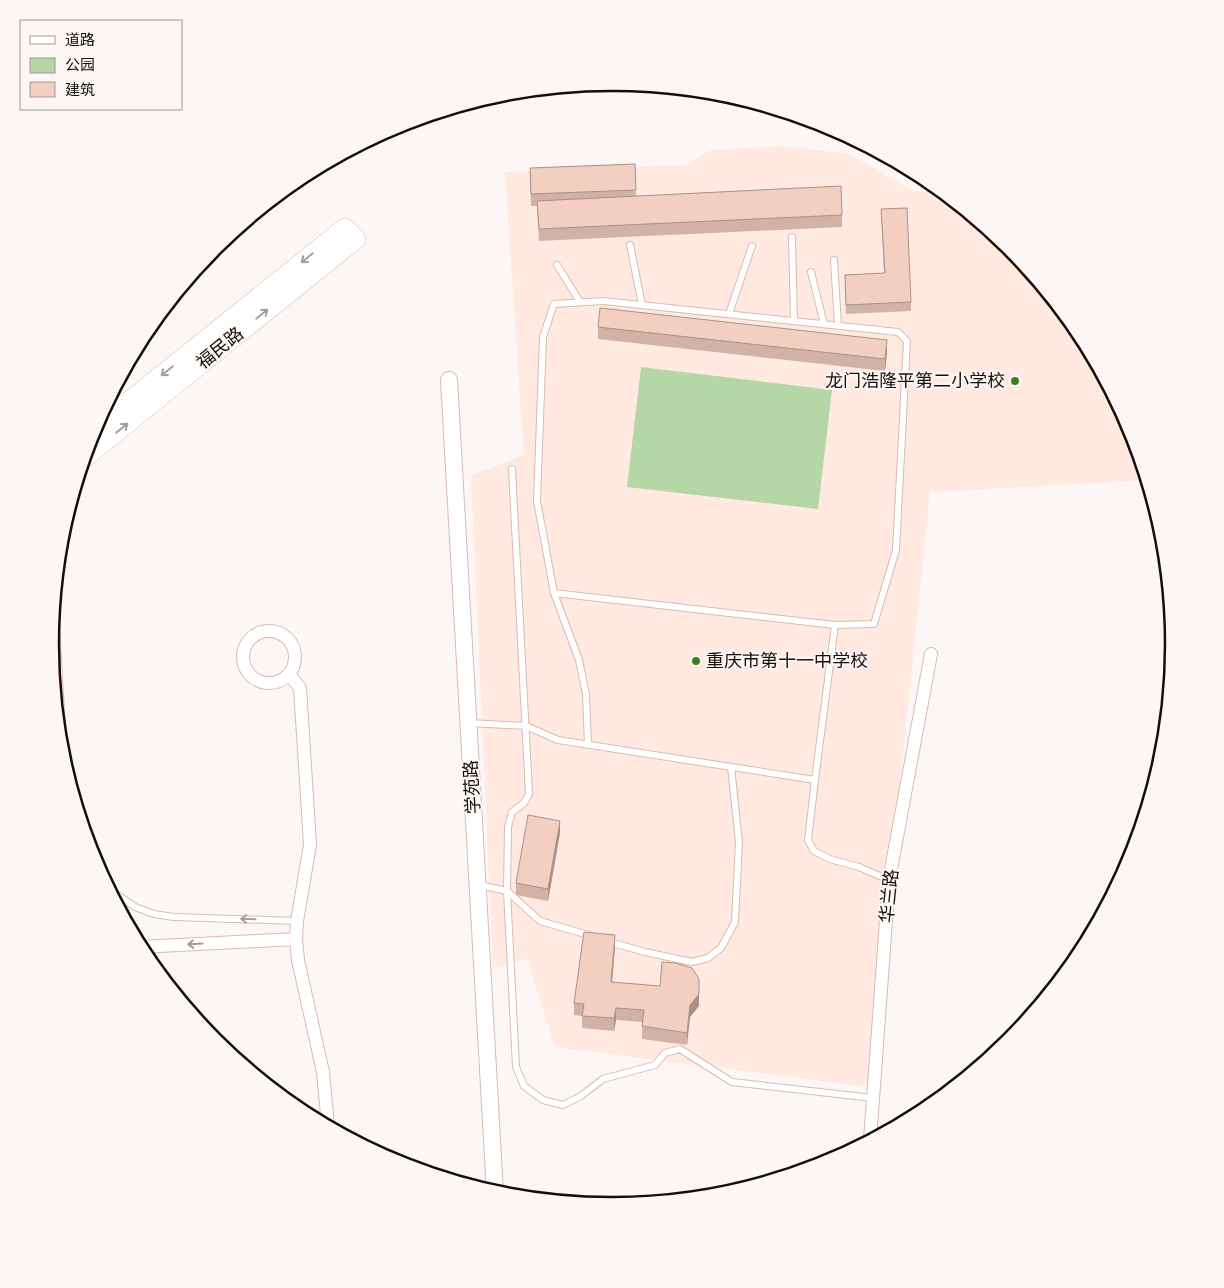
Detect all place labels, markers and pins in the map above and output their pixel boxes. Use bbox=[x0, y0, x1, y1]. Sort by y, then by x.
place label: 龙门浩隆平第二小学校 bbox=[825, 369, 1005, 393]
marker: 龙门浩隆平第二小学校 bbox=[1009, 375, 1021, 387]
place label: 重庆市第十一中学校 bbox=[706, 649, 868, 673]
marker: 重庆市第十一中学校 bbox=[690, 655, 702, 667]

